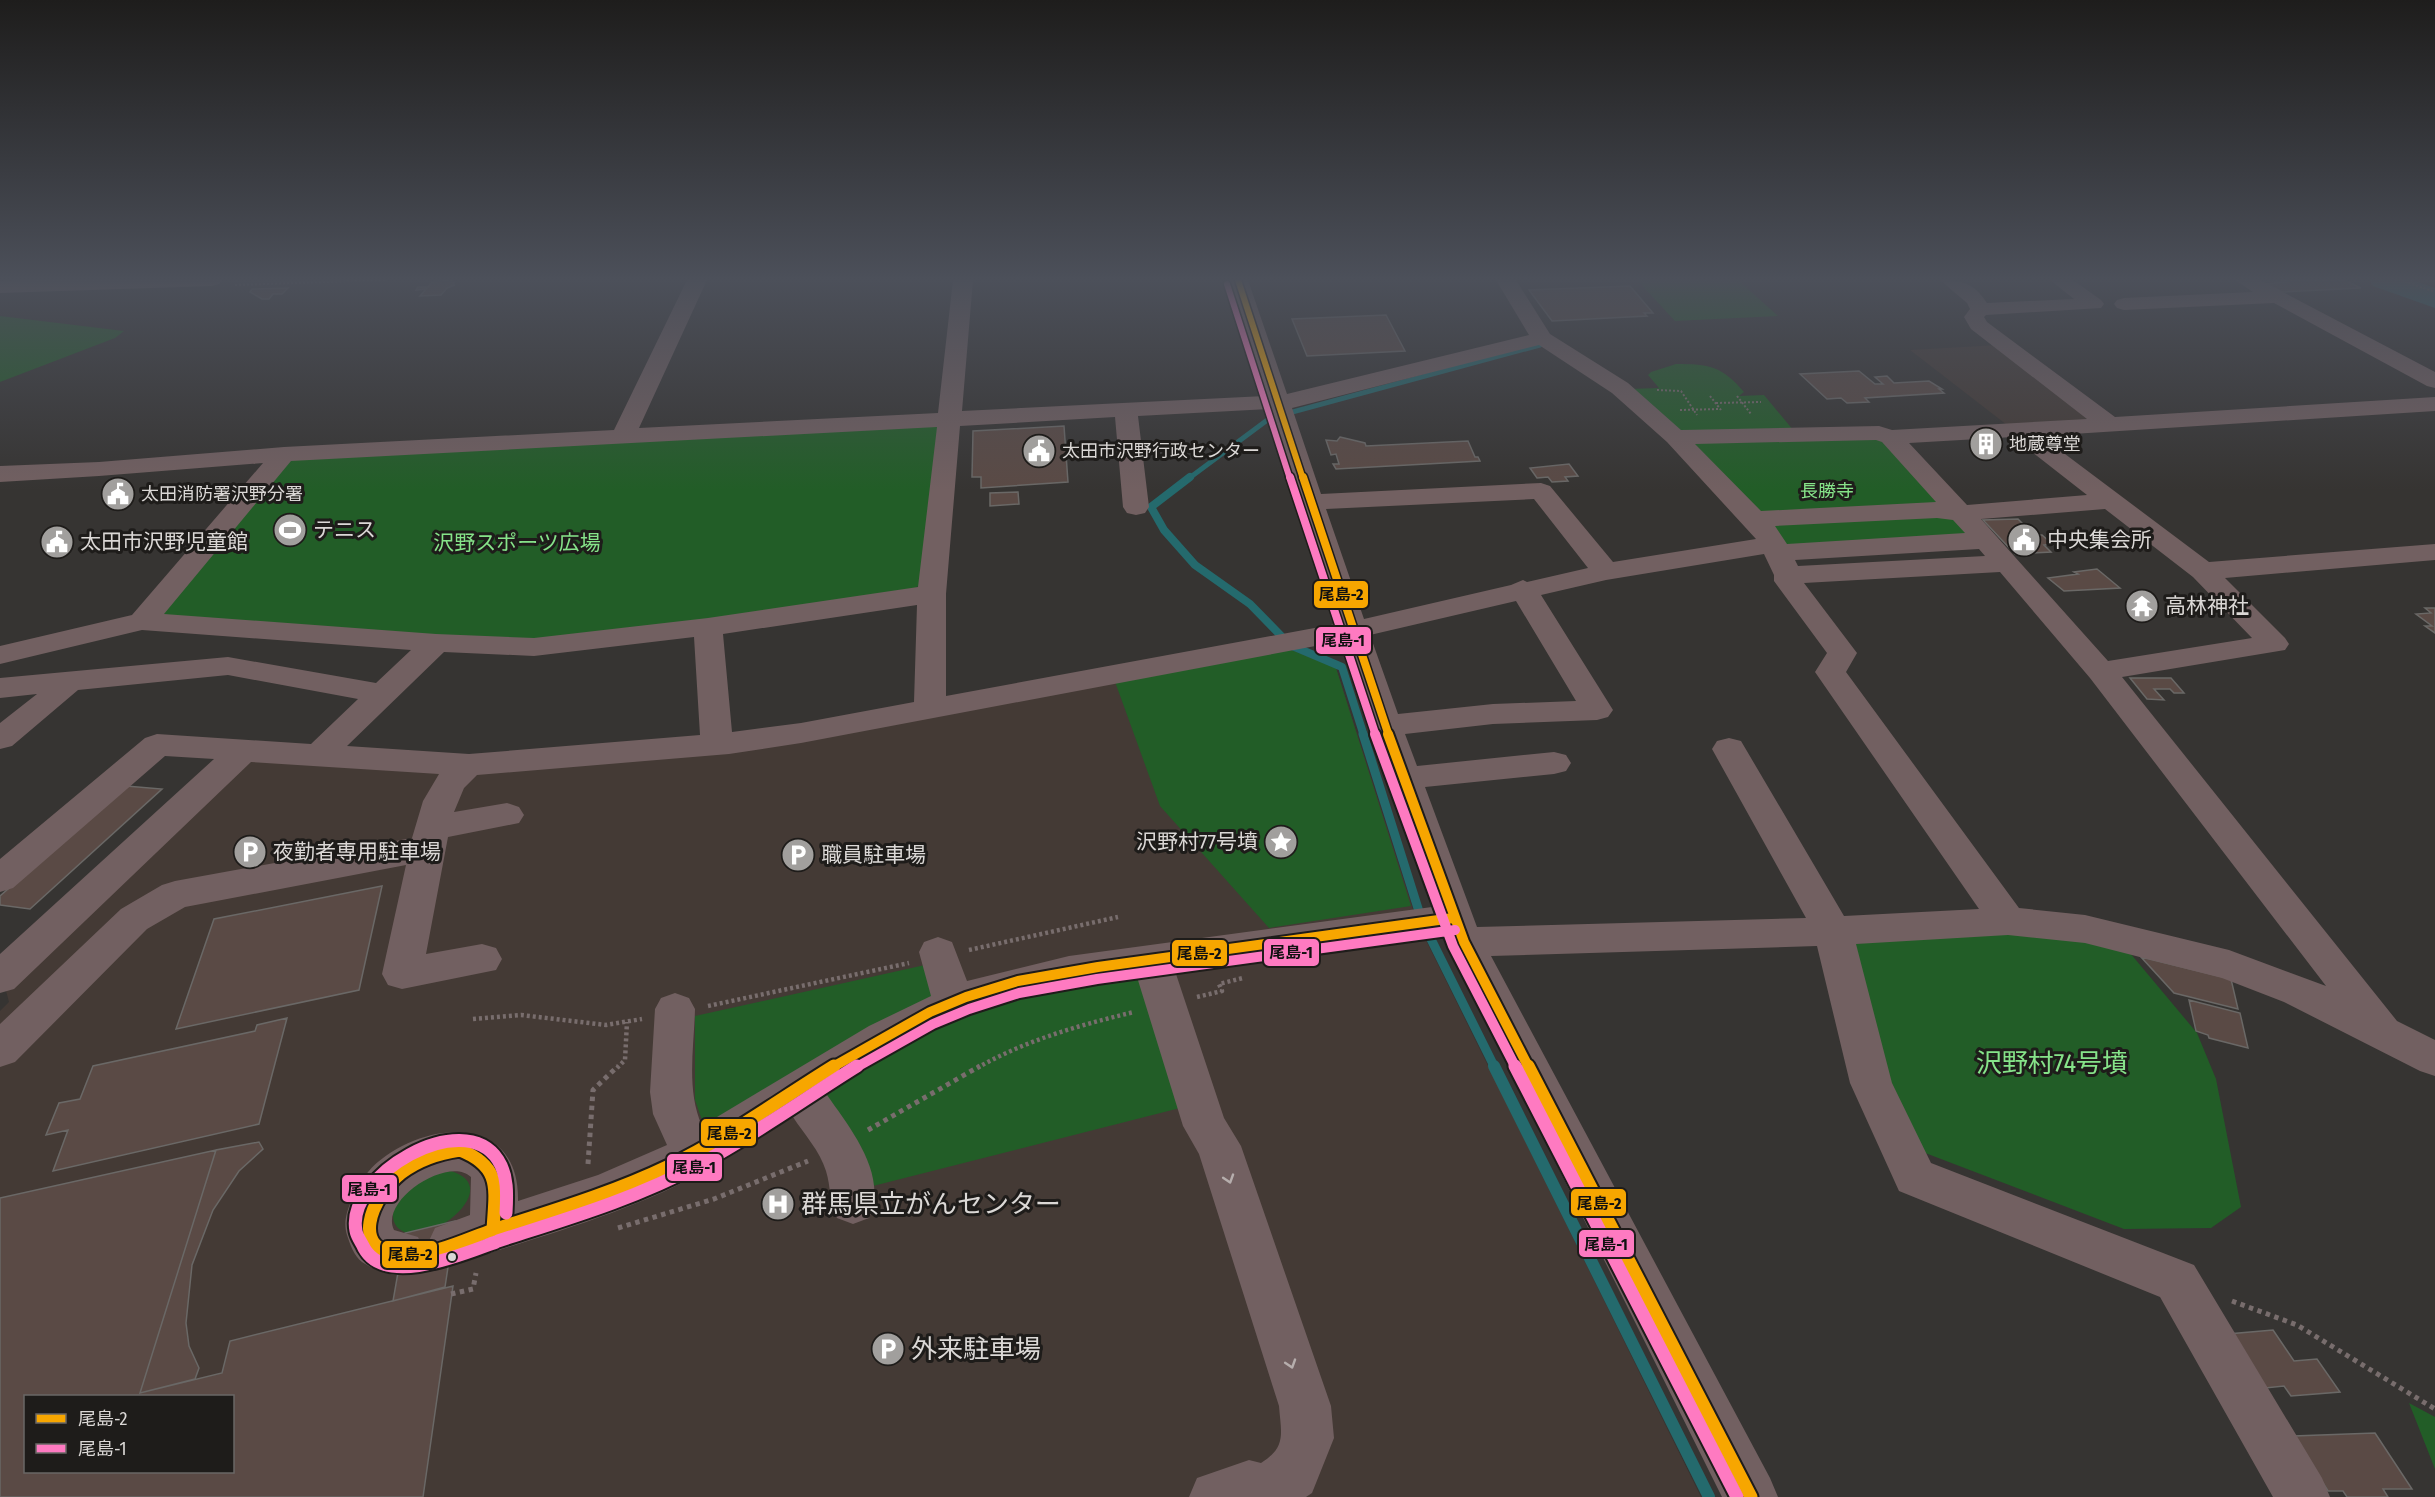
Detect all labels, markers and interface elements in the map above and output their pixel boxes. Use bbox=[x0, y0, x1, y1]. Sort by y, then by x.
building icon: 地蔵尊堂 bbox=[1968, 426, 2004, 462]
public building icon: 太田市沢野行政センター bbox=[1021, 433, 1057, 469]
place label: 地蔵尊堂 bbox=[2009, 433, 2081, 455]
place label: 太田市沢野行政センター bbox=[1062, 440, 1260, 462]
public building icon: 太田消防署沢野分署 bbox=[100, 476, 136, 512]
park label: 長勝寺 bbox=[1800, 480, 1854, 502]
place label: 太田消防署沢野分署 bbox=[141, 483, 303, 505]
sports icon: テニス bbox=[272, 512, 308, 548]
place label: テニス bbox=[313, 517, 376, 543]
public building icon: 中央集会所 bbox=[2006, 522, 2042, 558]
public building icon: 太田市沢野児童館 bbox=[39, 524, 75, 560]
place label: 中央集会所 bbox=[2047, 527, 2152, 553]
place label: 太田市沢野児童館 bbox=[80, 529, 248, 555]
park label: 沢野スポーツ広場 bbox=[433, 530, 601, 556]
line badge: 尾島-2 bbox=[1313, 580, 1369, 609]
text: 尾島-2 bbox=[1319, 585, 1364, 604]
temple icon: 高林神社 bbox=[2124, 588, 2160, 624]
place label: 高林神社 bbox=[2165, 593, 2249, 619]
line badge: 尾島-1 bbox=[1315, 626, 1372, 655]
text: 尾島-1 bbox=[1321, 631, 1365, 650]
place icon: 沢野村77号墳 bbox=[1263, 824, 1299, 860]
place label: 沢野村77号墳 bbox=[1136, 829, 1258, 855]
parking icon: 夜勤者専用駐車場 bbox=[232, 834, 268, 870]
parking icon: 職員駐車場 bbox=[780, 837, 816, 873]
place label: 夜勤者専用駐車場 bbox=[273, 839, 441, 865]
place label: 職員駐車場 bbox=[821, 842, 926, 868]
line badge: 尾島-1 bbox=[1263, 938, 1320, 967]
line badge: 尾島-2 bbox=[1171, 939, 1228, 967]
text: 尾島-1 bbox=[1269, 943, 1313, 962]
text: 尾島-2 bbox=[1177, 944, 1222, 963]
park label: 沢野村74号墳 bbox=[1976, 1048, 2128, 1079]
line badge: 尾島-2 bbox=[700, 1118, 757, 1147]
text: 尾島-2 bbox=[707, 1124, 752, 1143]
line badge: 尾島-1 bbox=[666, 1153, 723, 1182]
text: 尾島-1 bbox=[672, 1158, 716, 1177]
one-way arrow bbox=[1222, 1173, 1235, 1184]
line badge: 尾島-1 bbox=[341, 1174, 398, 1203]
text: 尾島-1 bbox=[347, 1180, 391, 1199]
hospital icon: 群馬県立がんセンター bbox=[760, 1186, 796, 1222]
line badge: 尾島-2 bbox=[1570, 1188, 1627, 1217]
place label: 群馬県立がんセンター bbox=[801, 1189, 1061, 1220]
text: 尾島-2 bbox=[1577, 1194, 1622, 1213]
line badge: 尾島-1 bbox=[1578, 1229, 1635, 1258]
text: 尾島-1 bbox=[1584, 1235, 1628, 1254]
line badge: 尾島-2 bbox=[381, 1240, 438, 1269]
text: 尾島-2 bbox=[388, 1245, 433, 1264]
unlabelled marker bbox=[446, 1251, 458, 1263]
parking icon: 外来駐車場 bbox=[870, 1331, 906, 1367]
place label: 外来駐車場 bbox=[911, 1334, 1041, 1365]
one-way arrow bbox=[1283, 1358, 1296, 1369]
legend bbox=[24, 1395, 234, 1473]
text: 尾島-2 bbox=[78, 1408, 128, 1430]
text: 尾島-1 bbox=[78, 1438, 126, 1460]

